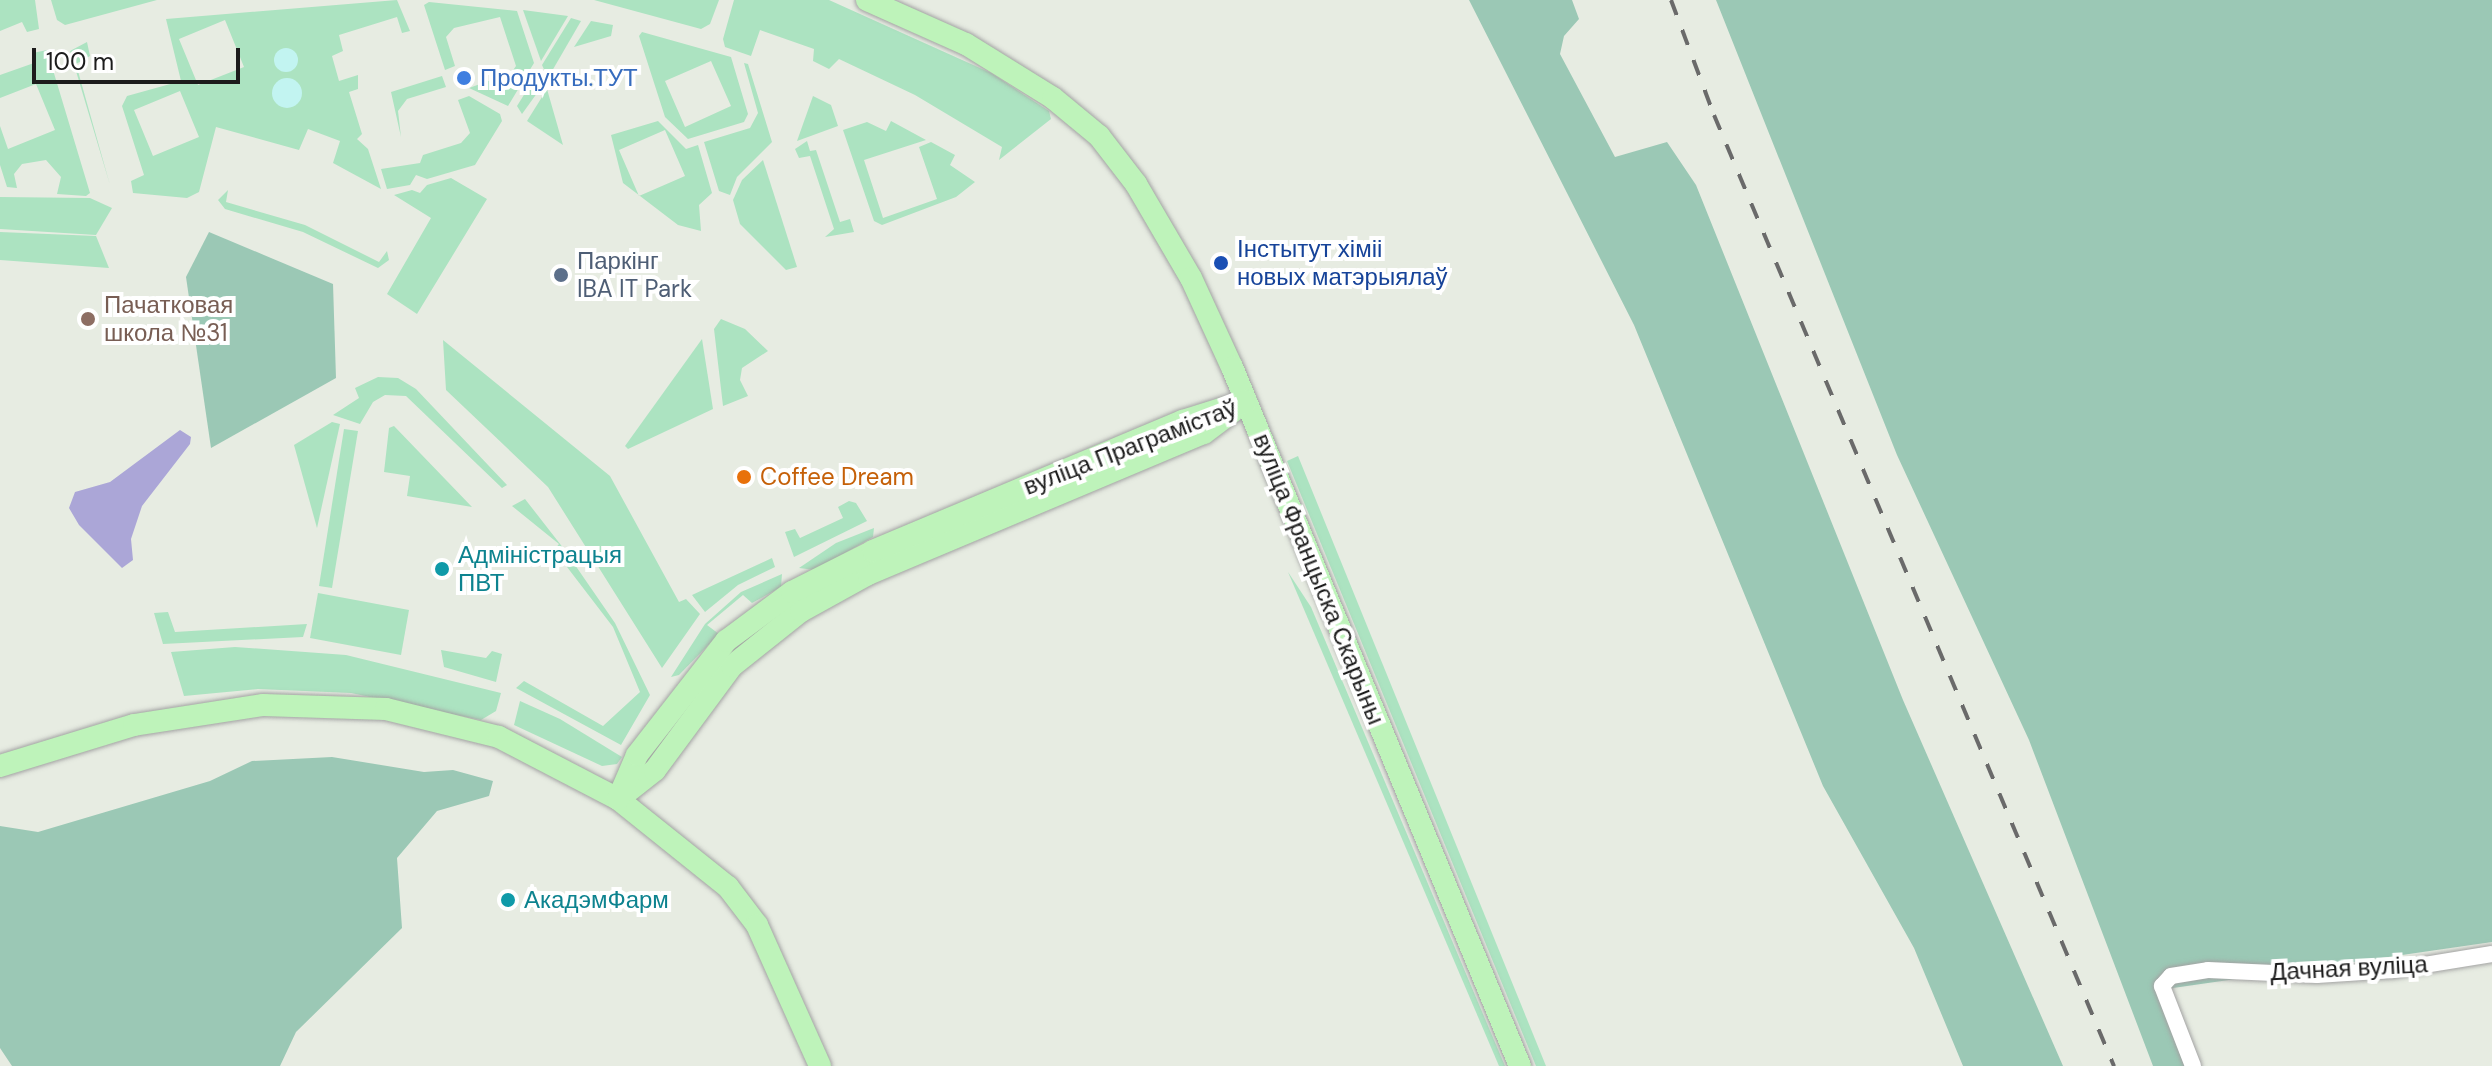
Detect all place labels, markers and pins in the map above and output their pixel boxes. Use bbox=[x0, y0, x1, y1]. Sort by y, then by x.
place label: Продукты.ТУТ bbox=[480, 64, 638, 92]
marker: Продукты.ТУТ bbox=[455, 69, 473, 87]
place label: Інстытут хіміі новых матэрыялаў bbox=[1237, 235, 1447, 291]
place label: Паркінг IBA IT Park bbox=[577, 247, 692, 303]
marker: Інстытут хіміі новых матэрыялаў bbox=[1212, 254, 1230, 272]
marker: Паркінг IBA IT Park bbox=[552, 266, 570, 284]
place label: Пачатковая школа №31 bbox=[104, 291, 233, 347]
marker: Пачатковая школа №31 bbox=[79, 310, 97, 328]
place label: Coffee Dream bbox=[760, 463, 914, 491]
marker: Coffee Dream bbox=[735, 468, 753, 486]
place label: Адміністрацыя ПВТ bbox=[458, 541, 622, 597]
marker: Адміністрацыя ПВТ bbox=[433, 560, 451, 578]
place label: АкадэмФарм bbox=[524, 886, 669, 914]
marker: АкадэмФарм bbox=[499, 891, 517, 909]

